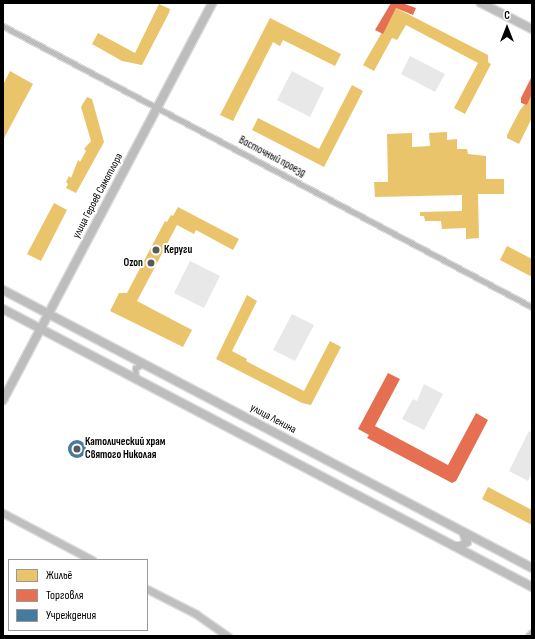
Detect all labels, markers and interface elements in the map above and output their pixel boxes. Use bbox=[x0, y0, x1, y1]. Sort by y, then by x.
north arrow bbox=[487, 8, 527, 48]
text: С bbox=[504, 9, 510, 22]
street label: Восточный проезд bbox=[236, 134, 308, 180]
street label: улица Героев Самотлора bbox=[70, 151, 126, 241]
place label: Керуги bbox=[164, 243, 192, 257]
marker: Керуги bbox=[151, 245, 161, 255]
place label: Ozon bbox=[124, 256, 143, 270]
marker: Ozon bbox=[146, 258, 156, 268]
street label: улица Ленина bbox=[248, 401, 298, 437]
place label: Католический храм Святого Николая bbox=[85, 436, 165, 462]
marker: Католический храм Святого Николая bbox=[72, 444, 82, 454]
legend bbox=[8, 559, 148, 631]
text: Жильё bbox=[46, 568, 72, 583]
text: Торговля bbox=[46, 588, 83, 603]
text: Учреждения bbox=[46, 608, 96, 623]

